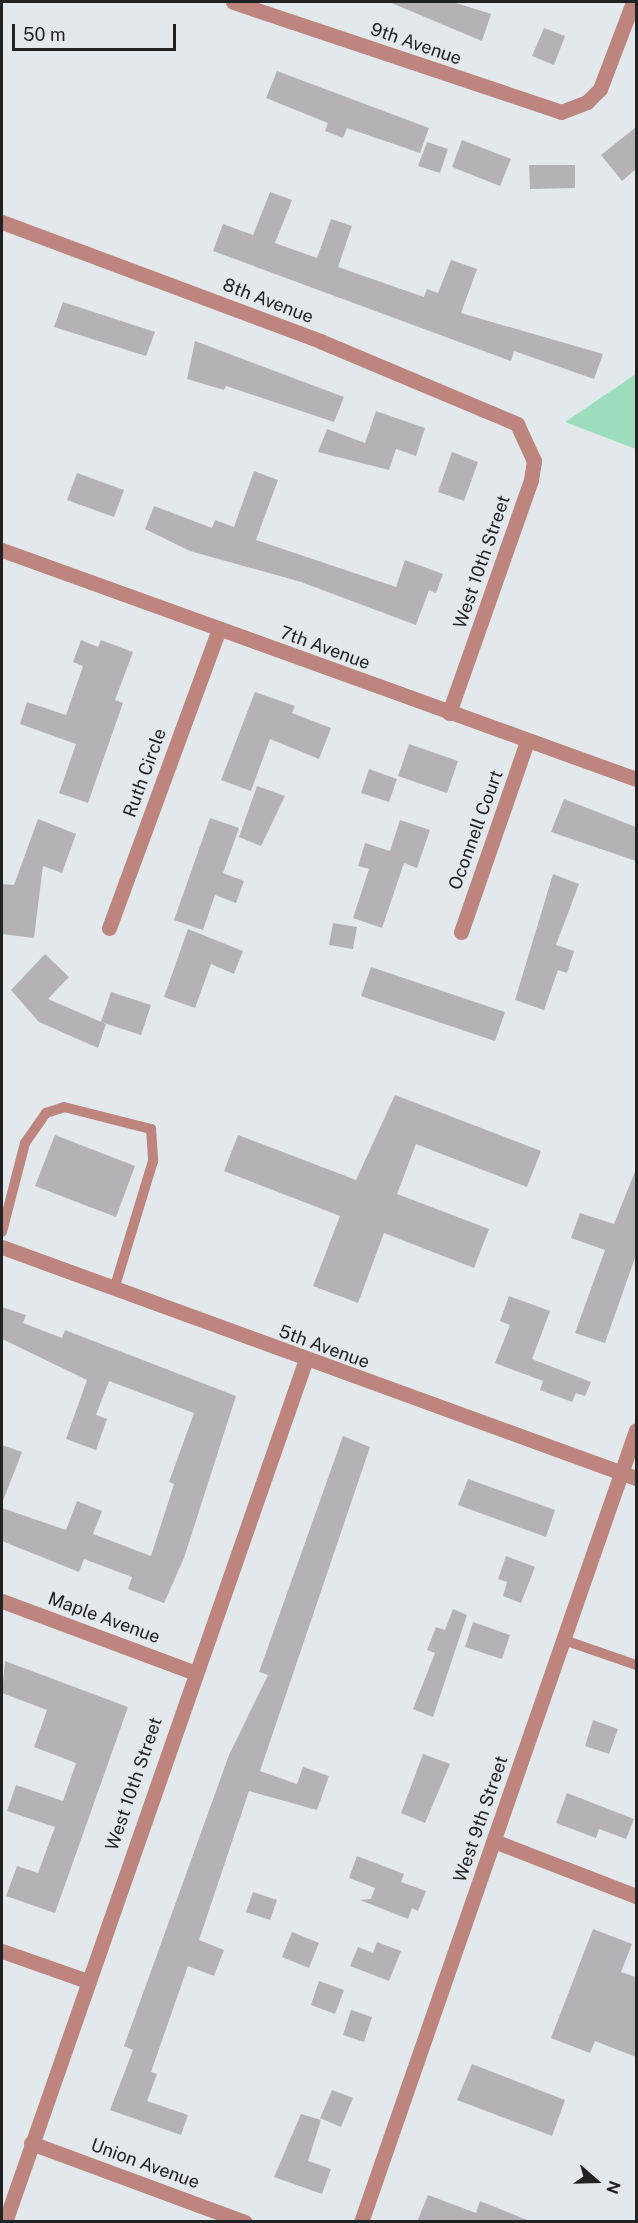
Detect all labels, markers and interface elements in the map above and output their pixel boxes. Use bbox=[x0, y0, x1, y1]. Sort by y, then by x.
scale bar bbox=[15, 12, 178, 50]
street label: 9th Avenue bbox=[368, 18, 464, 70]
text: 50 m bbox=[23, 24, 66, 45]
street label: 8th Avenue bbox=[220, 274, 316, 328]
street label: West 10th Street bbox=[449, 493, 515, 631]
street label: 7th Avenue bbox=[277, 622, 373, 674]
street label: Ruth Circle bbox=[119, 726, 171, 820]
street label: Oconnell Court bbox=[444, 767, 508, 893]
street label: 5th Avenue bbox=[276, 1321, 372, 1373]
street label: Maple Avenue bbox=[45, 1588, 163, 1648]
street label: West 10th Street bbox=[101, 1715, 167, 1853]
street label: West 9th Street bbox=[449, 1753, 513, 1885]
street label: Union Avenue bbox=[88, 2134, 202, 2194]
north arrow bbox=[566, 2151, 626, 2211]
text: N bbox=[602, 2178, 624, 2196]

